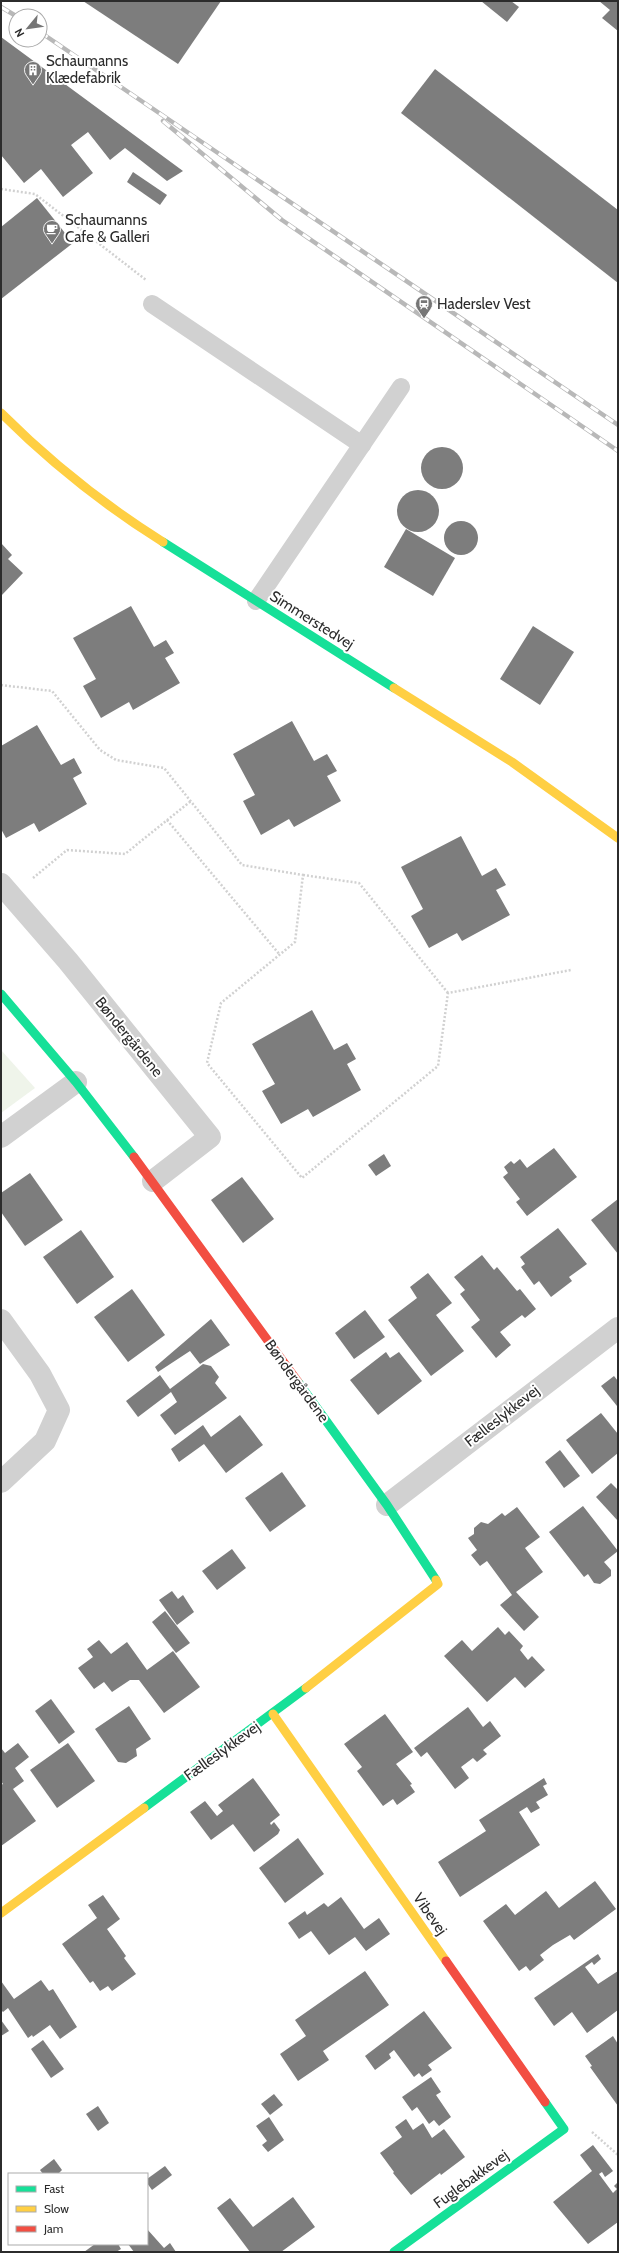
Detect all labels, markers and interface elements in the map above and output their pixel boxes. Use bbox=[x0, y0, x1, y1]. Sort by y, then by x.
north arrow bbox=[8, 8, 48, 48]
text: N bbox=[11, 26, 27, 40]
place label: Schaumanns Klædefabrik bbox=[46, 52, 128, 87]
building icon: Schaumanns Klædefabrik bbox=[23, 60, 43, 85]
place label: Schaumanns Cafe & Galleri bbox=[65, 211, 150, 246]
cafe icon: Schaumanns Cafe & Galleri bbox=[42, 219, 62, 244]
station icon: Haderslev Vest bbox=[414, 294, 434, 319]
place label: Haderslev Vest bbox=[437, 295, 531, 313]
street label: Simmerstedvej bbox=[267, 587, 357, 653]
street label: Bøndergårdene bbox=[91, 993, 167, 1081]
street label: Bøndergårdene bbox=[261, 1336, 333, 1426]
street label: Fælleslykkevej bbox=[461, 1381, 543, 1451]
street label: Fælleslykkevej bbox=[181, 1717, 263, 1785]
street label: Vibevej bbox=[409, 1890, 451, 1938]
street label: Fuglebakkevej bbox=[430, 2146, 512, 2212]
legend bbox=[8, 2173, 148, 2245]
text: Fast bbox=[44, 2181, 64, 2196]
text: Slow bbox=[44, 2201, 69, 2216]
text: Jam bbox=[43, 2221, 63, 2236]

